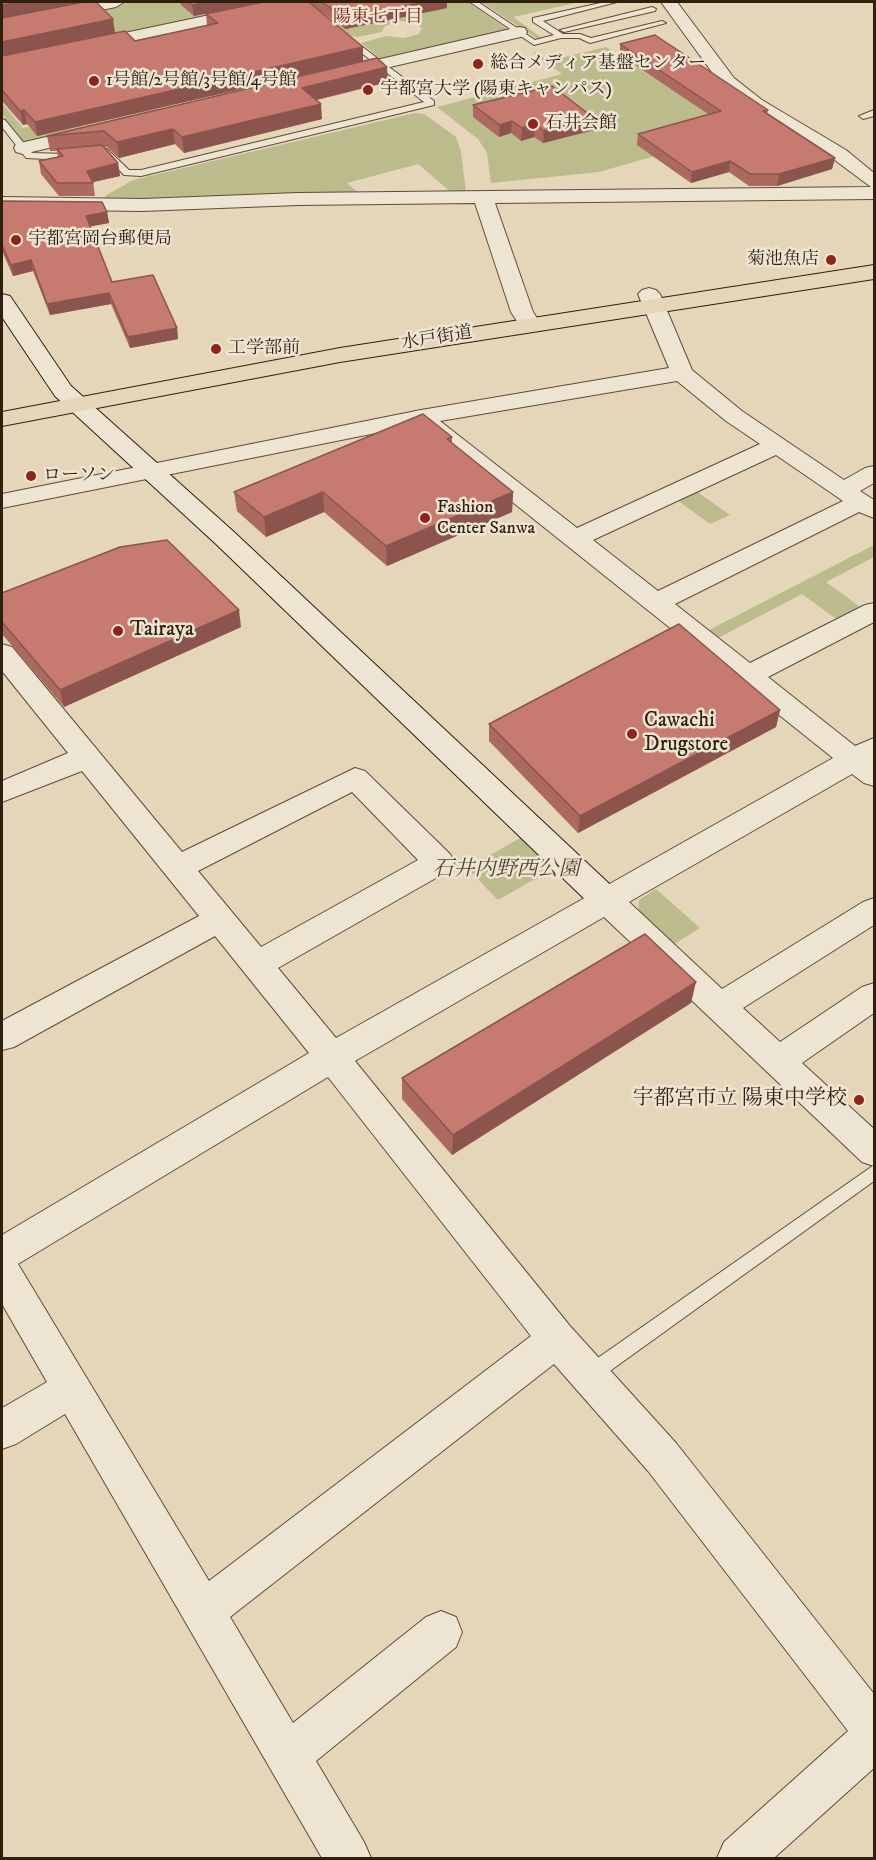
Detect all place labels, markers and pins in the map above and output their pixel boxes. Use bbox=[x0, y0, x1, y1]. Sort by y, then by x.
place label: 総合メディア基盤センター bbox=[490, 53, 706, 75]
marker: 総合メディア基盤センター bbox=[471, 57, 485, 71]
place label: 1号館/2号館/3号館/4号館 bbox=[106, 70, 297, 92]
marker: 1号館/2号館/3号館/4号館 bbox=[87, 74, 101, 88]
place label: 宇都宮大学 (陽東キャンパス) bbox=[380, 79, 612, 101]
marker: 宇都宮大学 (陽東キャンパス) bbox=[361, 83, 375, 97]
place label: 石井会館 bbox=[545, 113, 617, 135]
marker: 石井会館 bbox=[526, 117, 540, 131]
place label: 宇都宮岡台郵便局 bbox=[28, 229, 172, 251]
marker: 宇都宮岡台郵便局 bbox=[9, 233, 23, 247]
place label: 菊池魚店 bbox=[747, 249, 819, 271]
marker: 菊池魚店 bbox=[824, 253, 838, 267]
place label: 工学部前 bbox=[228, 338, 300, 360]
marker: 工学部前 bbox=[209, 342, 223, 356]
place label: ローソン bbox=[43, 465, 115, 487]
marker: ローソン bbox=[24, 469, 38, 483]
place label: Fashion Center Sanwa bbox=[437, 497, 535, 540]
marker: Fashion Center Sanwa bbox=[418, 511, 432, 525]
place label: Tairaya bbox=[130, 618, 194, 644]
marker: Tairaya bbox=[111, 624, 125, 638]
place label: Cawachi Drugstore bbox=[644, 709, 728, 759]
marker: Cawachi Drugstore bbox=[625, 727, 639, 741]
place label: 宇都宮市立 陽東中学校 bbox=[632, 1087, 847, 1113]
marker: 宇都宮市立 陽東中学校 bbox=[852, 1093, 866, 1107]

